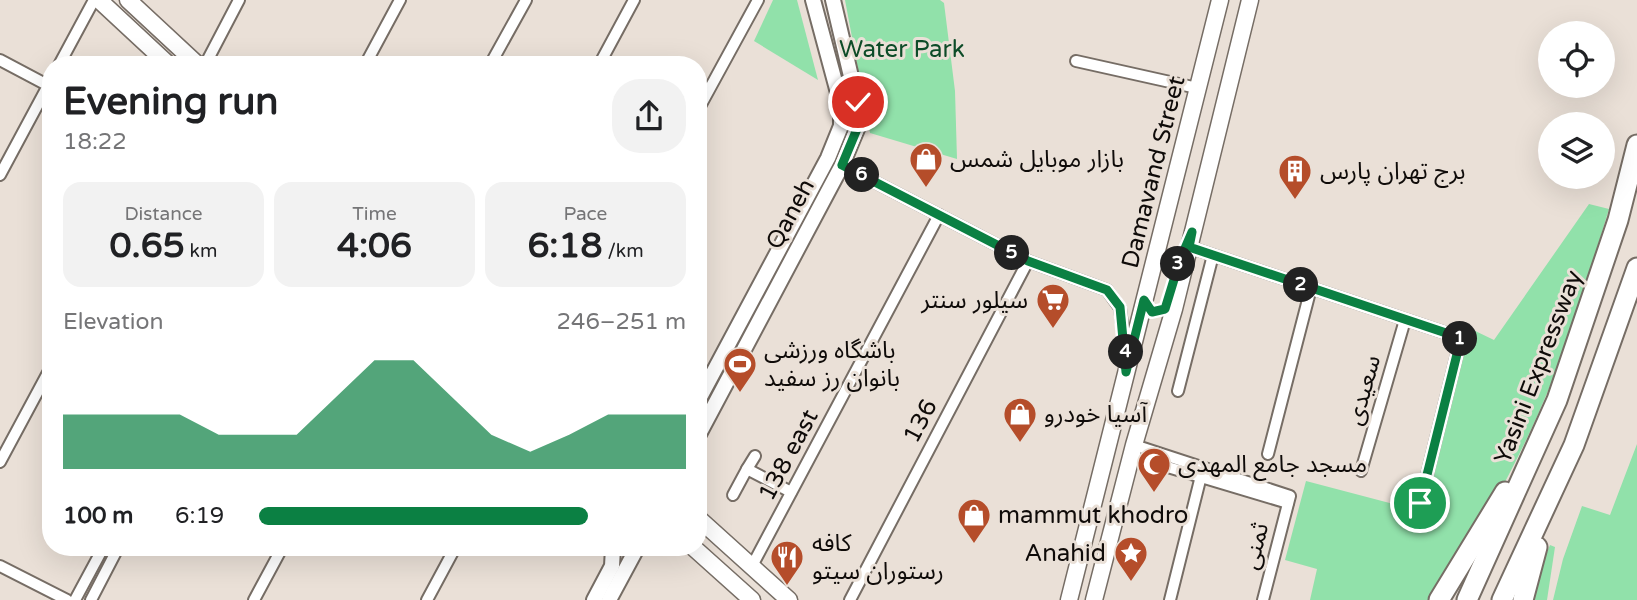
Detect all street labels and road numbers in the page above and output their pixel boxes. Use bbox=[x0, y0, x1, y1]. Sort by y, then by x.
street label: Damavand Street bbox=[1116, 73, 1191, 271]
street label: Qaneh bbox=[760, 174, 821, 254]
street label: Yasini Expressway bbox=[1488, 266, 1589, 468]
street label: سعیدی bbox=[1340, 352, 1387, 428]
street label: 136 bbox=[897, 394, 944, 448]
street label: 138 east bbox=[752, 405, 825, 506]
street label: ثمنی bbox=[1236, 520, 1275, 572]

